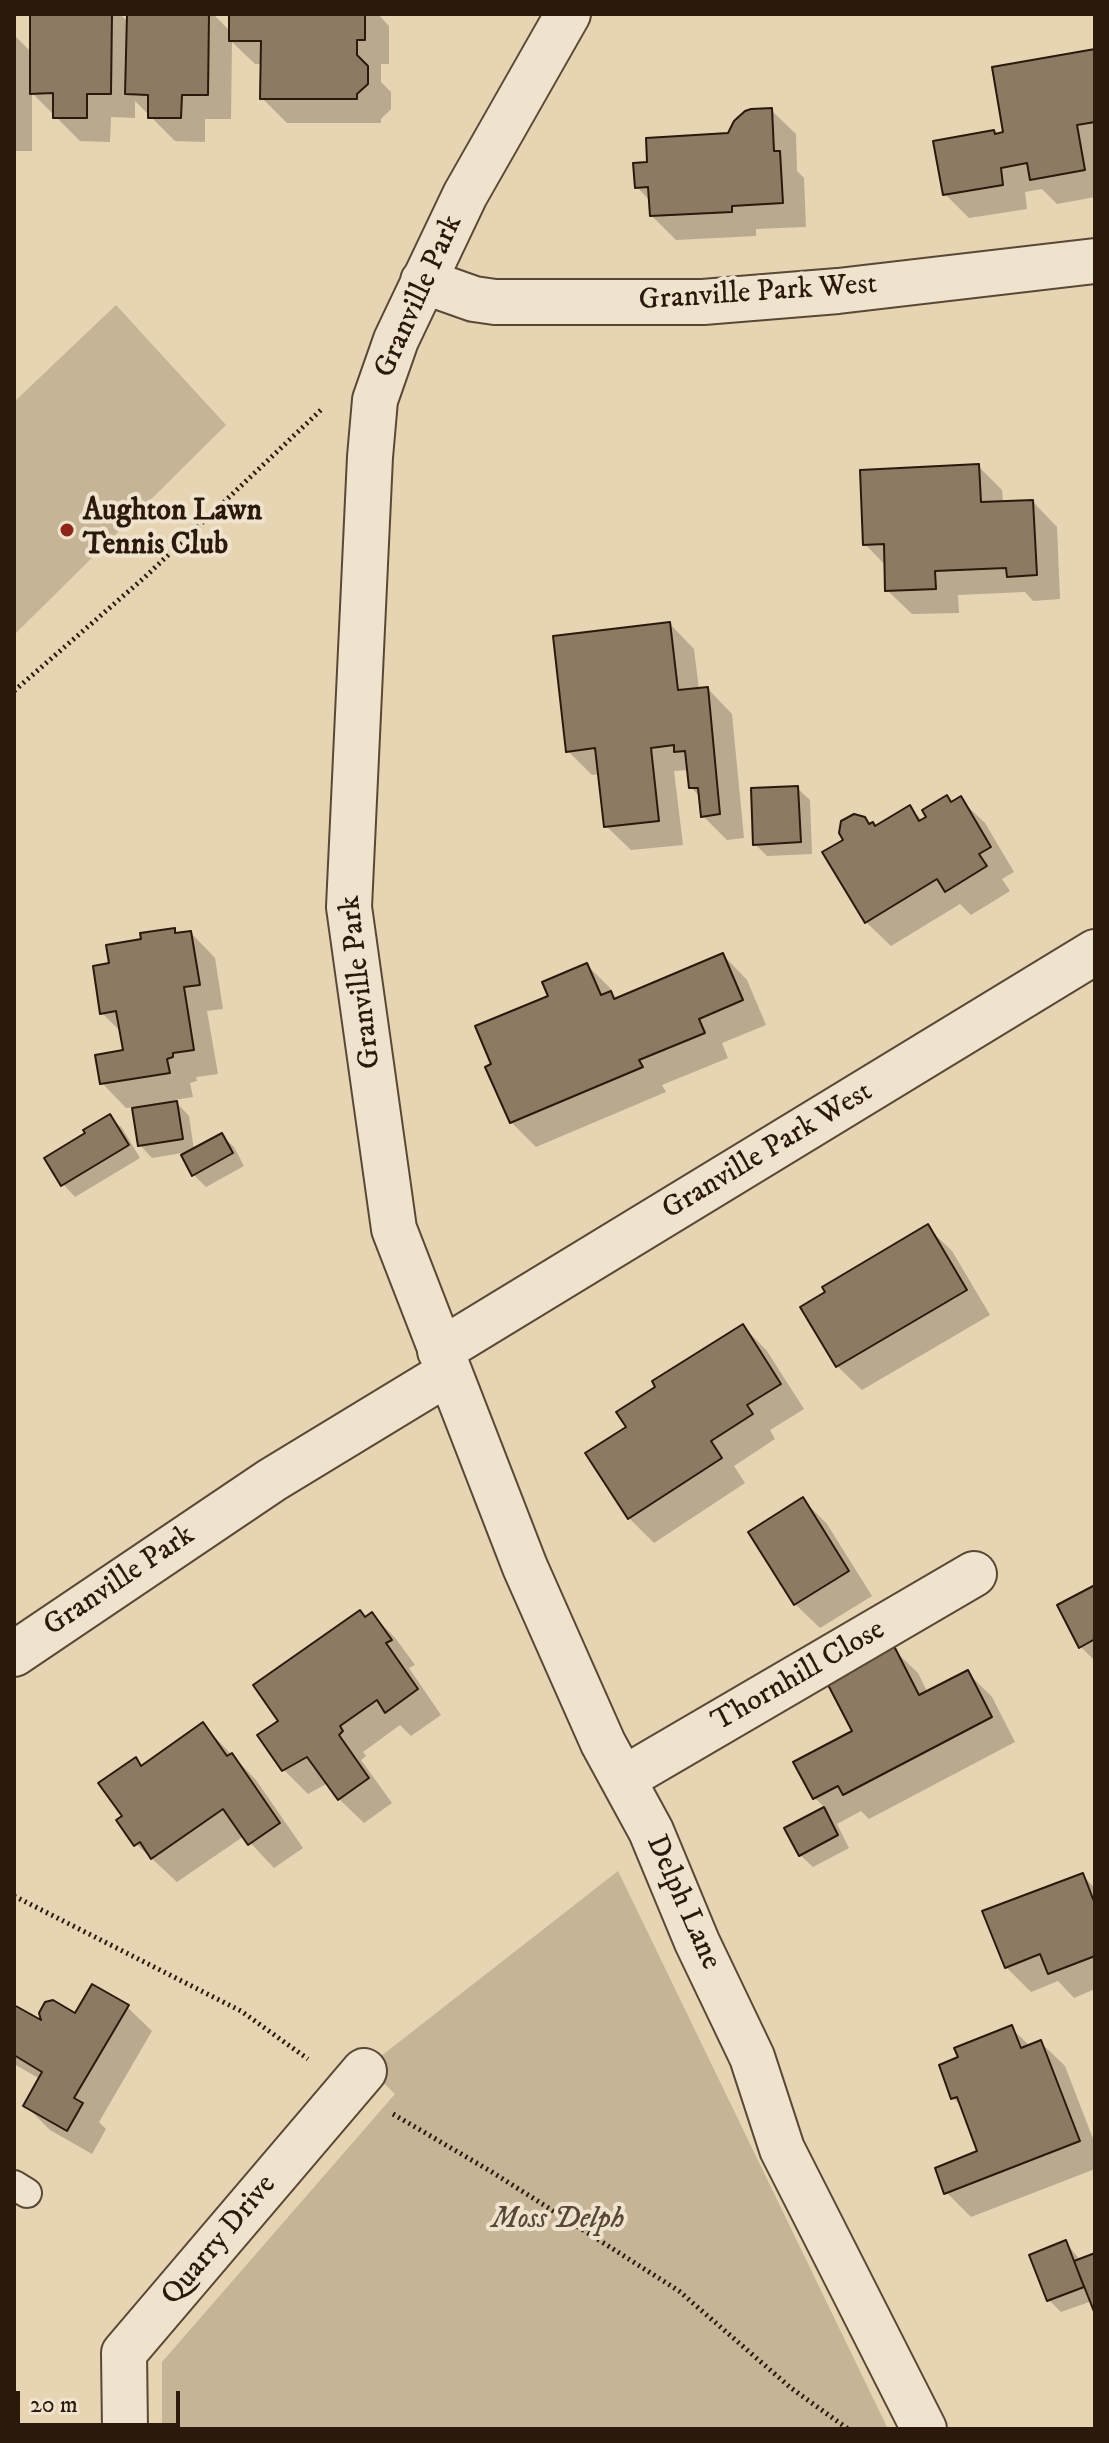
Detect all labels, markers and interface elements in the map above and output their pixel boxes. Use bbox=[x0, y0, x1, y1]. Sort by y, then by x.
street label: Granville Park bbox=[368, 210, 472, 384]
street label: Granville Park West bbox=[638, 268, 878, 320]
place label: Aughton Lawn Tennis Club bbox=[83, 495, 262, 566]
marker: Aughton Lawn Tennis Club bbox=[58, 521, 76, 539]
street label: Granville Park bbox=[334, 893, 390, 1071]
street label: Granville Park West bbox=[656, 1075, 880, 1229]
street label: Granville Park bbox=[38, 1518, 202, 1646]
street label: Thornhill Close bbox=[706, 1613, 892, 1741]
street label: Delph Lane bbox=[636, 1830, 728, 1976]
street label: Quarry Drive bbox=[155, 2168, 285, 2314]
park label: Moss Delph bbox=[491, 2203, 625, 2239]
scale bar bbox=[20, 2375, 184, 2425]
text: 20 m bbox=[30, 2390, 78, 2420]

